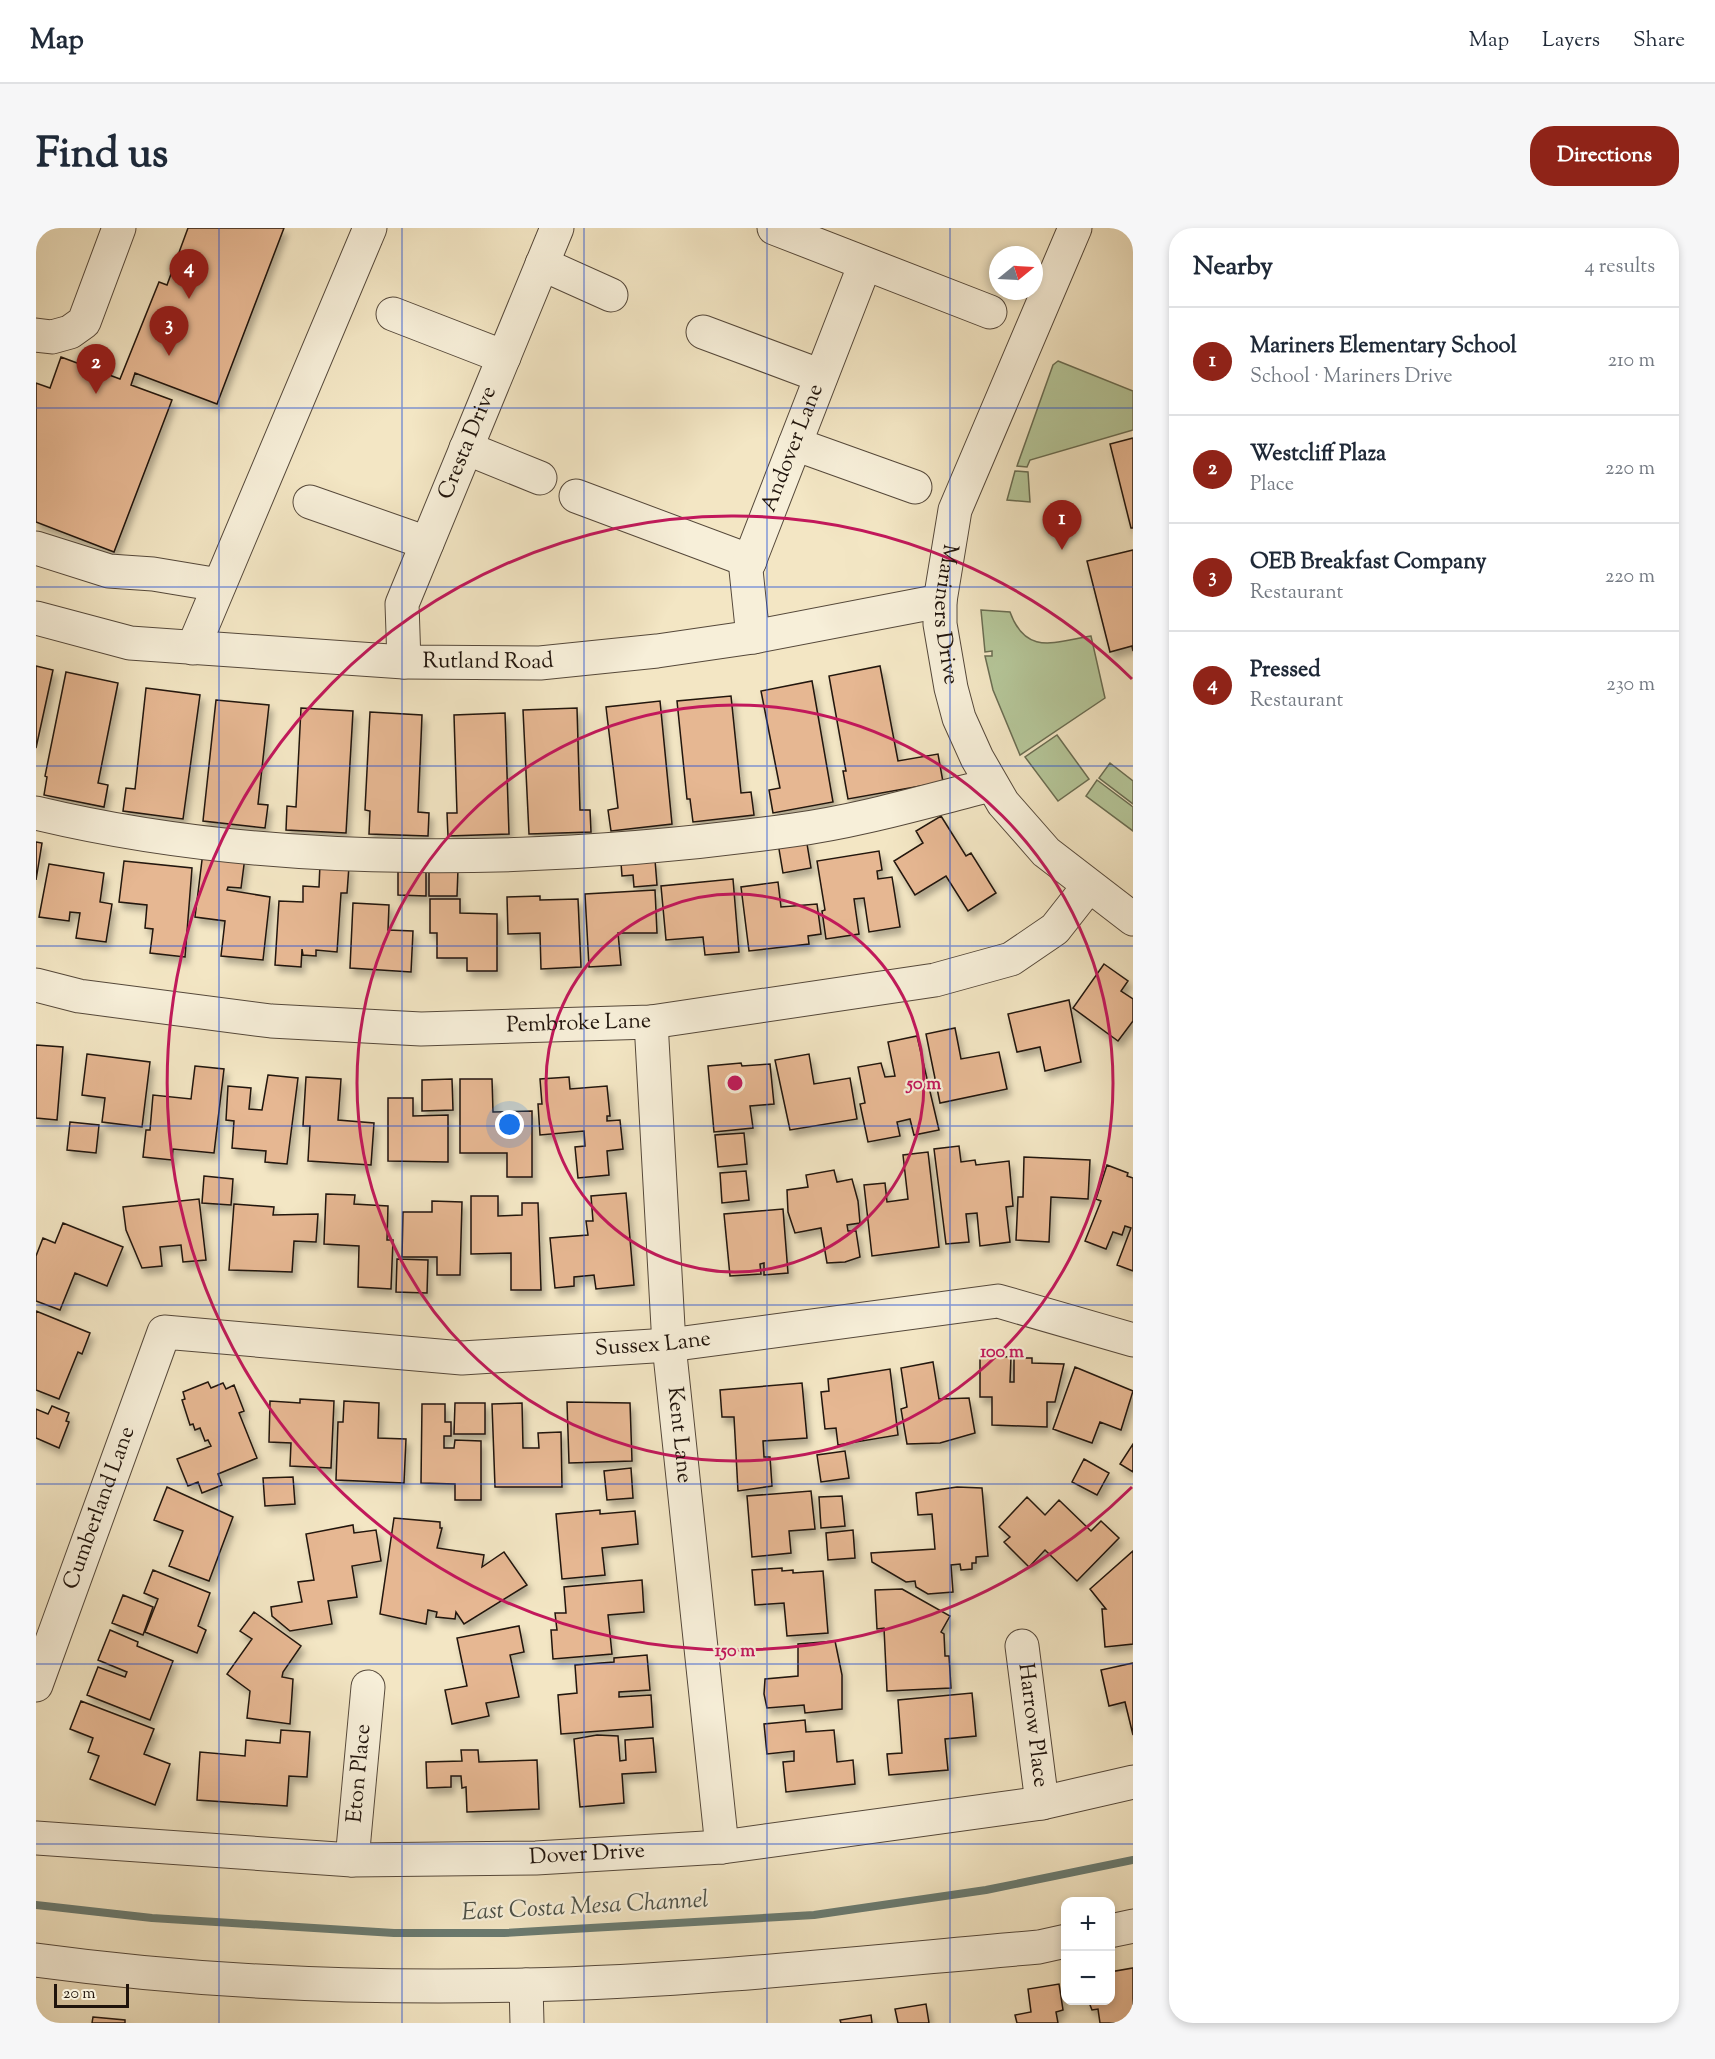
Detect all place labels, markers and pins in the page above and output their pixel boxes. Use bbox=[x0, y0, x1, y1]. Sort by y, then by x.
pin: 4 bbox=[170, 250, 208, 299]
pin: 3 bbox=[150, 306, 188, 356]
pin: 2 bbox=[76, 344, 116, 394]
pin: 1 bbox=[1042, 500, 1082, 550]
centre of rings bbox=[725, 1073, 745, 1093]

